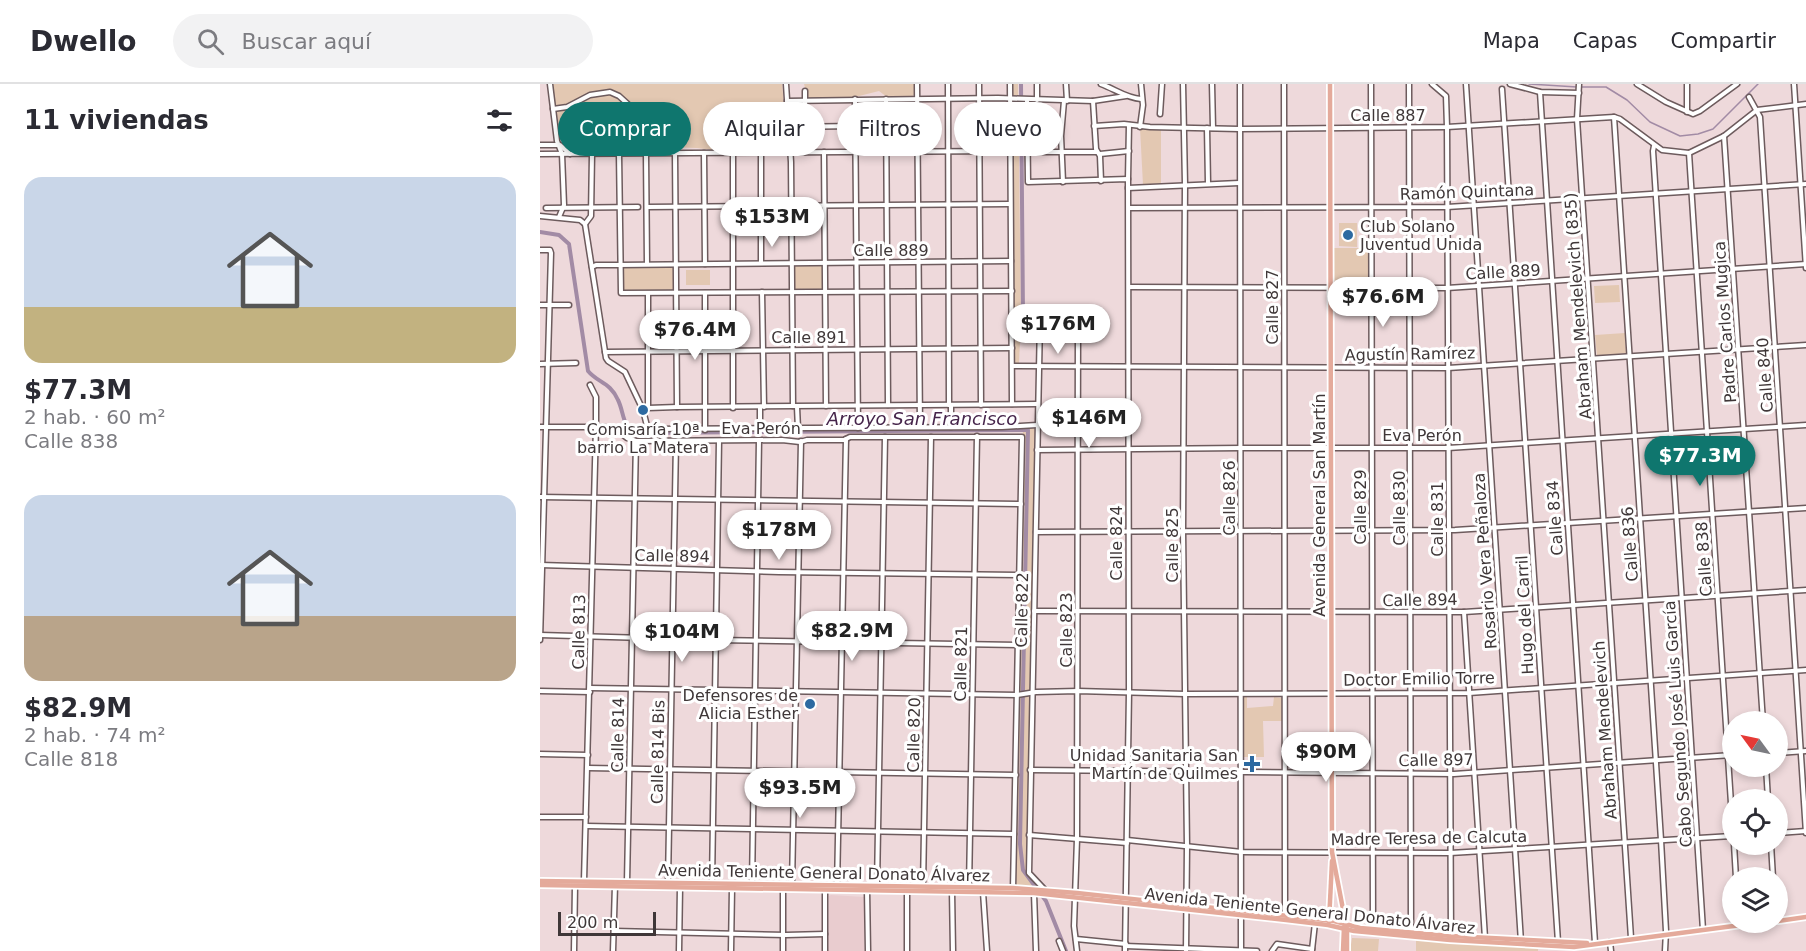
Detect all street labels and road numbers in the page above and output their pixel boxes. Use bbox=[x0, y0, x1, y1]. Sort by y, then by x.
street label: Calle 887 bbox=[1350, 106, 1426, 125]
street label: Ramón Quintana bbox=[1399, 180, 1535, 204]
street label: Abraham Mendelevich (835) bbox=[1561, 192, 1595, 420]
street label: Padre Carlos Mugica bbox=[1710, 240, 1740, 404]
street label: Calle 889 bbox=[853, 241, 929, 260]
street label: Calle 889 bbox=[1465, 261, 1541, 283]
street label: Calle 827 bbox=[1263, 269, 1282, 345]
street label: Calle 891 bbox=[771, 328, 847, 347]
street label: Calle 840 bbox=[1753, 337, 1777, 413]
street label: Agustín Ramírez bbox=[1345, 343, 1475, 365]
street label: Avenida General San Martín bbox=[1310, 393, 1329, 617]
street label: Eva Perón bbox=[721, 419, 801, 438]
street label: Eva Perón bbox=[1382, 426, 1462, 445]
street label: Calle 826 bbox=[1220, 460, 1239, 536]
street label: Calle 829 bbox=[1351, 469, 1370, 545]
street label: Calle 830 bbox=[1390, 470, 1409, 546]
street label: Rosario Vera Peñaloza bbox=[1469, 472, 1501, 650]
street label: Calle 834 bbox=[1543, 480, 1567, 556]
street label: Calle 831 bbox=[1428, 481, 1447, 557]
street label: Calle 824 bbox=[1107, 505, 1126, 581]
street label: Calle 836 bbox=[1618, 506, 1642, 582]
street label: Calle 825 bbox=[1163, 507, 1182, 583]
street label: Calle 838 bbox=[1692, 521, 1716, 597]
street label: Calle 894 bbox=[634, 546, 710, 566]
street label: Hugo del Carril bbox=[1512, 555, 1538, 675]
street label: Calle 822 bbox=[1012, 572, 1032, 648]
street label: Calle 894 bbox=[1382, 590, 1458, 610]
street label: Calle 823 bbox=[1057, 592, 1076, 668]
street label: Calle 813 bbox=[569, 594, 589, 670]
street label: Cabo Segundo José Luis García bbox=[1660, 600, 1696, 848]
street label: Calle 821 bbox=[951, 626, 971, 702]
street label: Abraham Mendelevich bbox=[1589, 640, 1621, 820]
street label: Doctor Emilio Torre bbox=[1343, 668, 1495, 690]
street label: Calle 814 bbox=[608, 697, 628, 773]
street label: Calle 820 bbox=[904, 697, 924, 773]
street label: Calle 814 Bis bbox=[648, 700, 668, 804]
street label: Calle 897 bbox=[1398, 750, 1474, 770]
street label: Madre Teresa de Calcuta bbox=[1331, 827, 1527, 849]
street label: Avenida Teniente General Donato Álvarez bbox=[658, 861, 990, 885]
street label: Avenida Teniente General Donato Álvarez bbox=[1144, 884, 1476, 938]

